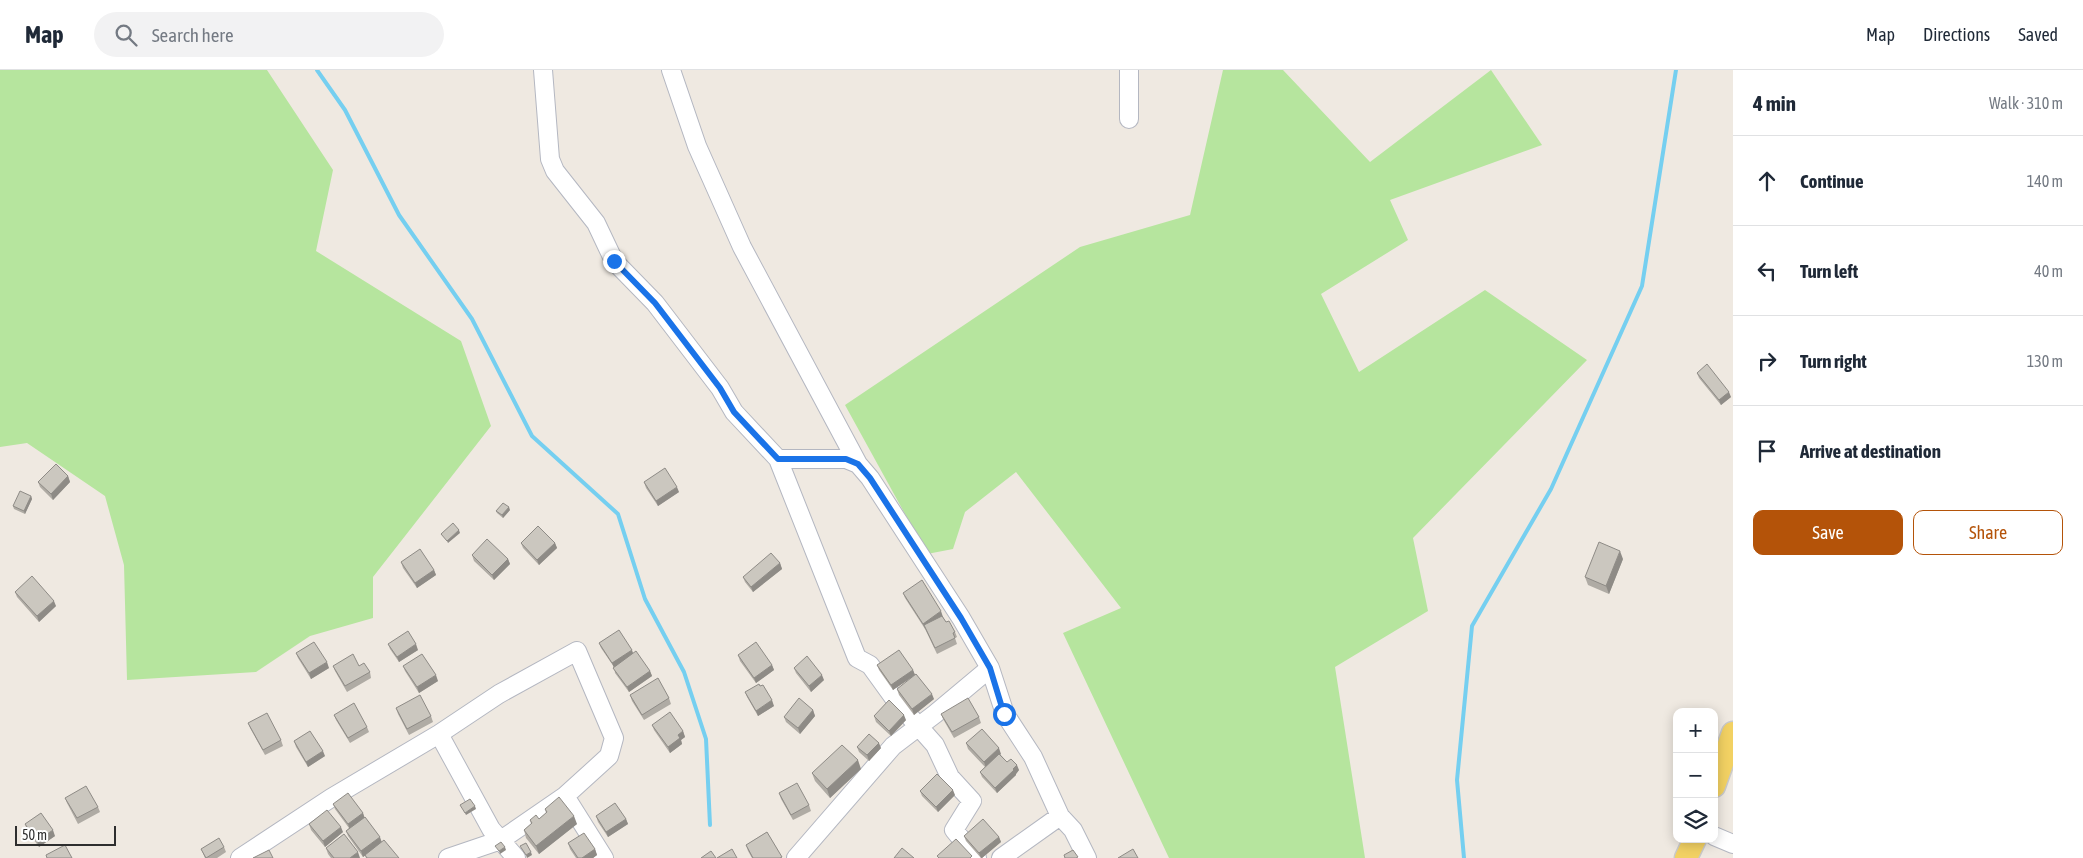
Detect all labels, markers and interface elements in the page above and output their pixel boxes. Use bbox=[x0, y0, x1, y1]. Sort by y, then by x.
search box bbox=[94, 12, 444, 57]
text: Map bbox=[25, 21, 64, 48]
icon: search bbox=[112, 21, 140, 49]
text: Search here bbox=[152, 24, 234, 46]
text: Map bbox=[1866, 24, 1895, 45]
text: Directions bbox=[1923, 24, 1990, 45]
text: Saved bbox=[2018, 24, 2058, 45]
text: 4 min bbox=[1753, 91, 1796, 115]
text: Walk · 310 m bbox=[1989, 94, 2063, 112]
icon: ahead bbox=[1753, 167, 1781, 195]
text: Continue bbox=[1800, 170, 1864, 192]
text: 140 m bbox=[2027, 172, 2063, 190]
route end bbox=[603, 250, 626, 273]
icon: left bbox=[1753, 257, 1781, 285]
text: Turn left bbox=[1800, 260, 1858, 282]
text: 40 m bbox=[2034, 262, 2063, 280]
icon: right bbox=[1753, 347, 1781, 375]
text: Turn right bbox=[1800, 350, 1867, 372]
text: 130 m bbox=[2027, 352, 2063, 370]
icon: arrive bbox=[1753, 437, 1781, 465]
text: Arrive at destination bbox=[1800, 440, 1941, 462]
button: Save bbox=[1753, 510, 1903, 555]
button: Share bbox=[1913, 510, 2063, 555]
route start bbox=[993, 703, 1016, 726]
map controls bbox=[1673, 708, 1718, 843]
button: + bbox=[1673, 708, 1718, 753]
button: − bbox=[1673, 753, 1718, 798]
button: layers bbox=[1673, 798, 1718, 843]
scale bar bbox=[15, 823, 116, 846]
text: 50 m bbox=[22, 827, 47, 843]

